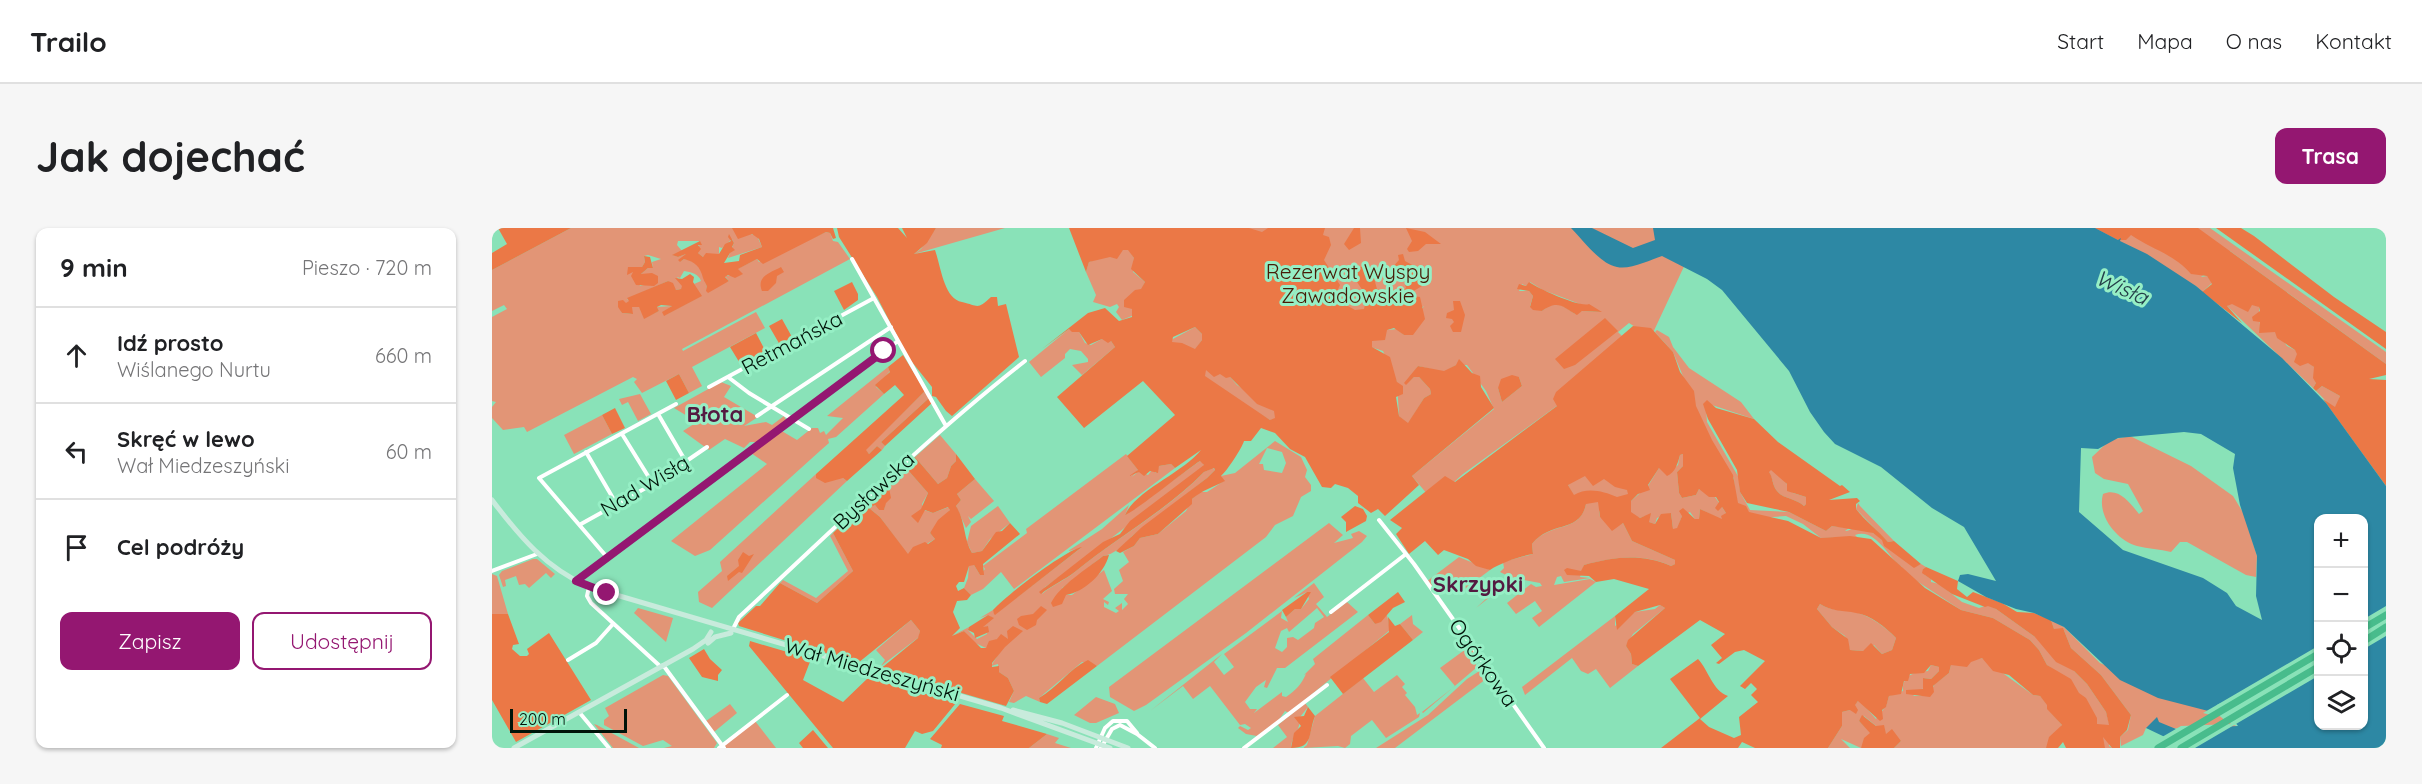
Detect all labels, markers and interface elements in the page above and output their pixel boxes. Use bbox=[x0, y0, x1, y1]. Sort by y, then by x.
text: Trailo bbox=[30, 24, 107, 59]
text: Start bbox=[2057, 28, 2104, 54]
text: Mapa bbox=[2137, 28, 2193, 54]
text: O nas bbox=[2226, 28, 2282, 54]
text: Kontakt bbox=[2315, 28, 2392, 54]
button: Trasa bbox=[2275, 128, 2386, 184]
text: Jak dojechać bbox=[36, 130, 305, 183]
text: 9 min bbox=[60, 251, 128, 284]
text: Pieszo · 720 m bbox=[302, 255, 432, 280]
park label: Rezerwat Wyspy Zawadowskie bbox=[1266, 258, 1430, 308]
water label: Wisła bbox=[2091, 263, 2154, 312]
street label: Retmańska bbox=[737, 305, 847, 380]
text: Idź prosto bbox=[117, 329, 224, 357]
route start bbox=[870, 337, 896, 363]
icon: ahead bbox=[60, 339, 93, 372]
text: 660 m bbox=[375, 343, 432, 368]
text: Wiślanego Nurtu bbox=[117, 357, 271, 382]
district label: Błota bbox=[687, 400, 743, 428]
text: Skręć w lewo bbox=[117, 425, 255, 453]
icon: left bbox=[60, 435, 93, 468]
text: 60 m bbox=[386, 439, 432, 464]
street label: Bysławska bbox=[827, 446, 920, 535]
street label: Nad Wisłą bbox=[596, 449, 693, 522]
text: Wał Miedzeszyński bbox=[117, 453, 290, 478]
map controls bbox=[2314, 514, 2368, 730]
button: + bbox=[2314, 514, 2368, 568]
icon: arrive bbox=[60, 531, 93, 564]
text: Cel podróży bbox=[117, 533, 244, 561]
button: − bbox=[2314, 568, 2368, 622]
district label: Skrzypki bbox=[1433, 570, 1523, 598]
route end bbox=[593, 579, 619, 605]
button: Zapisz bbox=[60, 612, 240, 670]
button: Udostępnij bbox=[252, 612, 432, 670]
street label: Ogórkowa bbox=[1444, 613, 1524, 712]
button: locate bbox=[2314, 622, 2368, 676]
street label: Wał Miedzeszyński bbox=[782, 632, 963, 706]
button: layers bbox=[2314, 676, 2368, 730]
scale bar bbox=[510, 706, 627, 733]
text: 200 m bbox=[519, 709, 566, 729]

